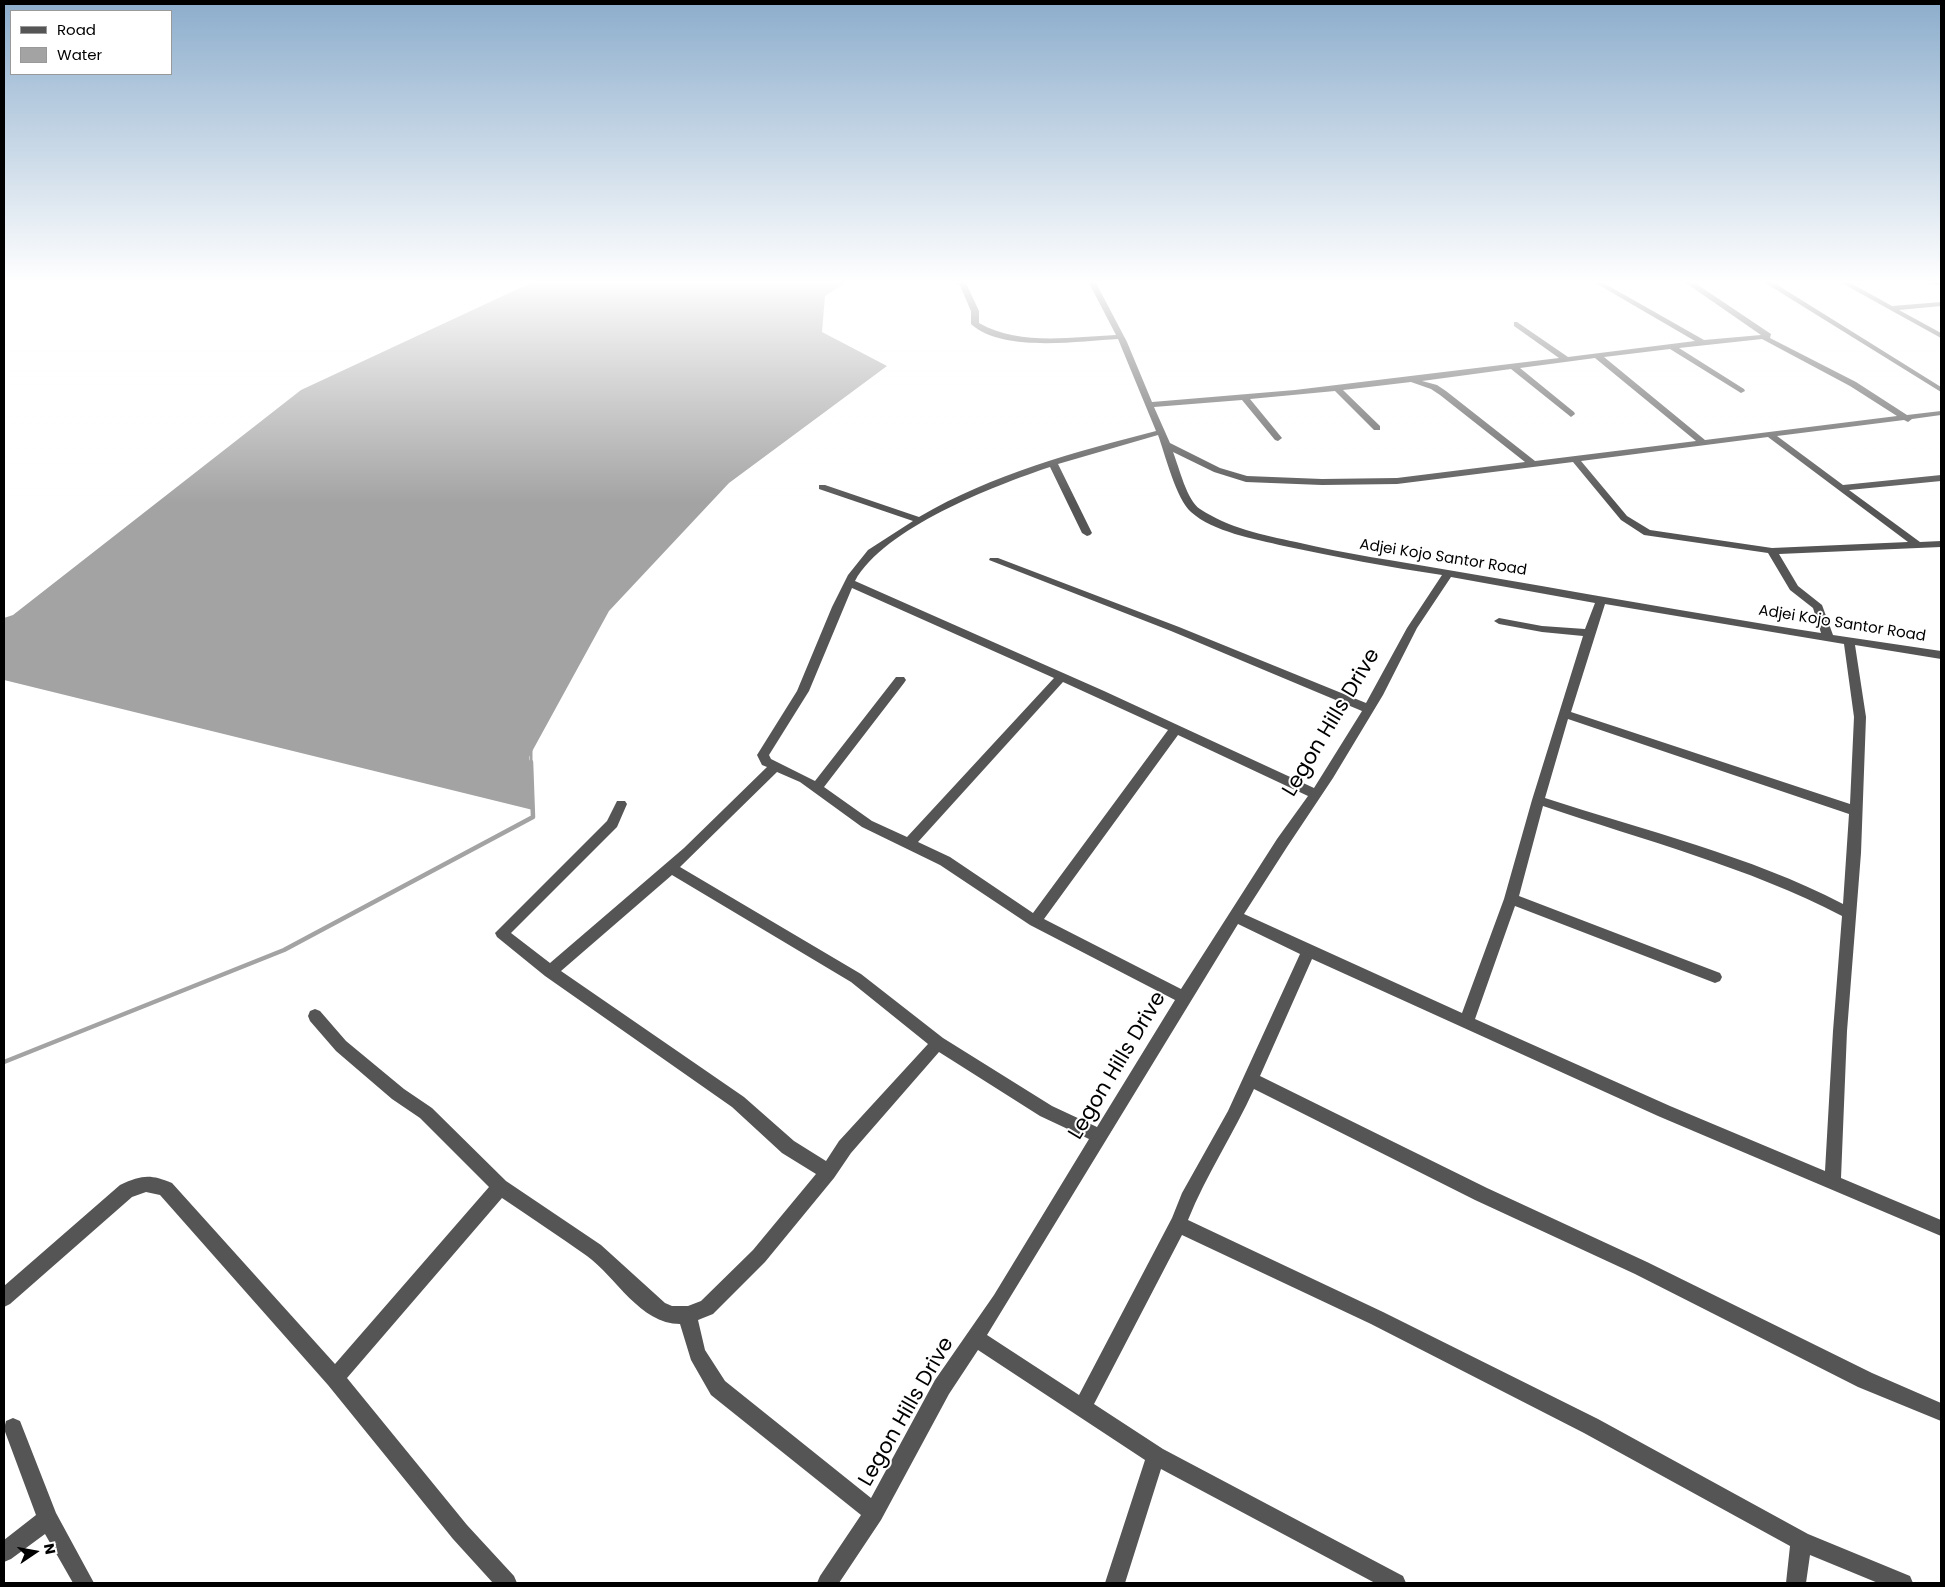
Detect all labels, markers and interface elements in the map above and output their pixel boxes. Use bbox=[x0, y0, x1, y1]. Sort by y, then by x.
legend bbox=[10, 10, 172, 75]
text: Road bbox=[57, 19, 96, 40]
text: Water bbox=[57, 44, 102, 65]
street label: Adjei Kojo Santor Road bbox=[1358, 536, 1528, 580]
street label: Adjei Kojo Santor Road bbox=[1757, 602, 1927, 646]
street label: Legon Hills Drive bbox=[1278, 644, 1386, 802]
street label: Legon Hills Drive bbox=[1064, 987, 1172, 1145]
street label: Legon Hills Drive bbox=[854, 1333, 960, 1491]
north arrow bbox=[10, 1527, 60, 1577]
text: N bbox=[39, 1542, 61, 1556]

